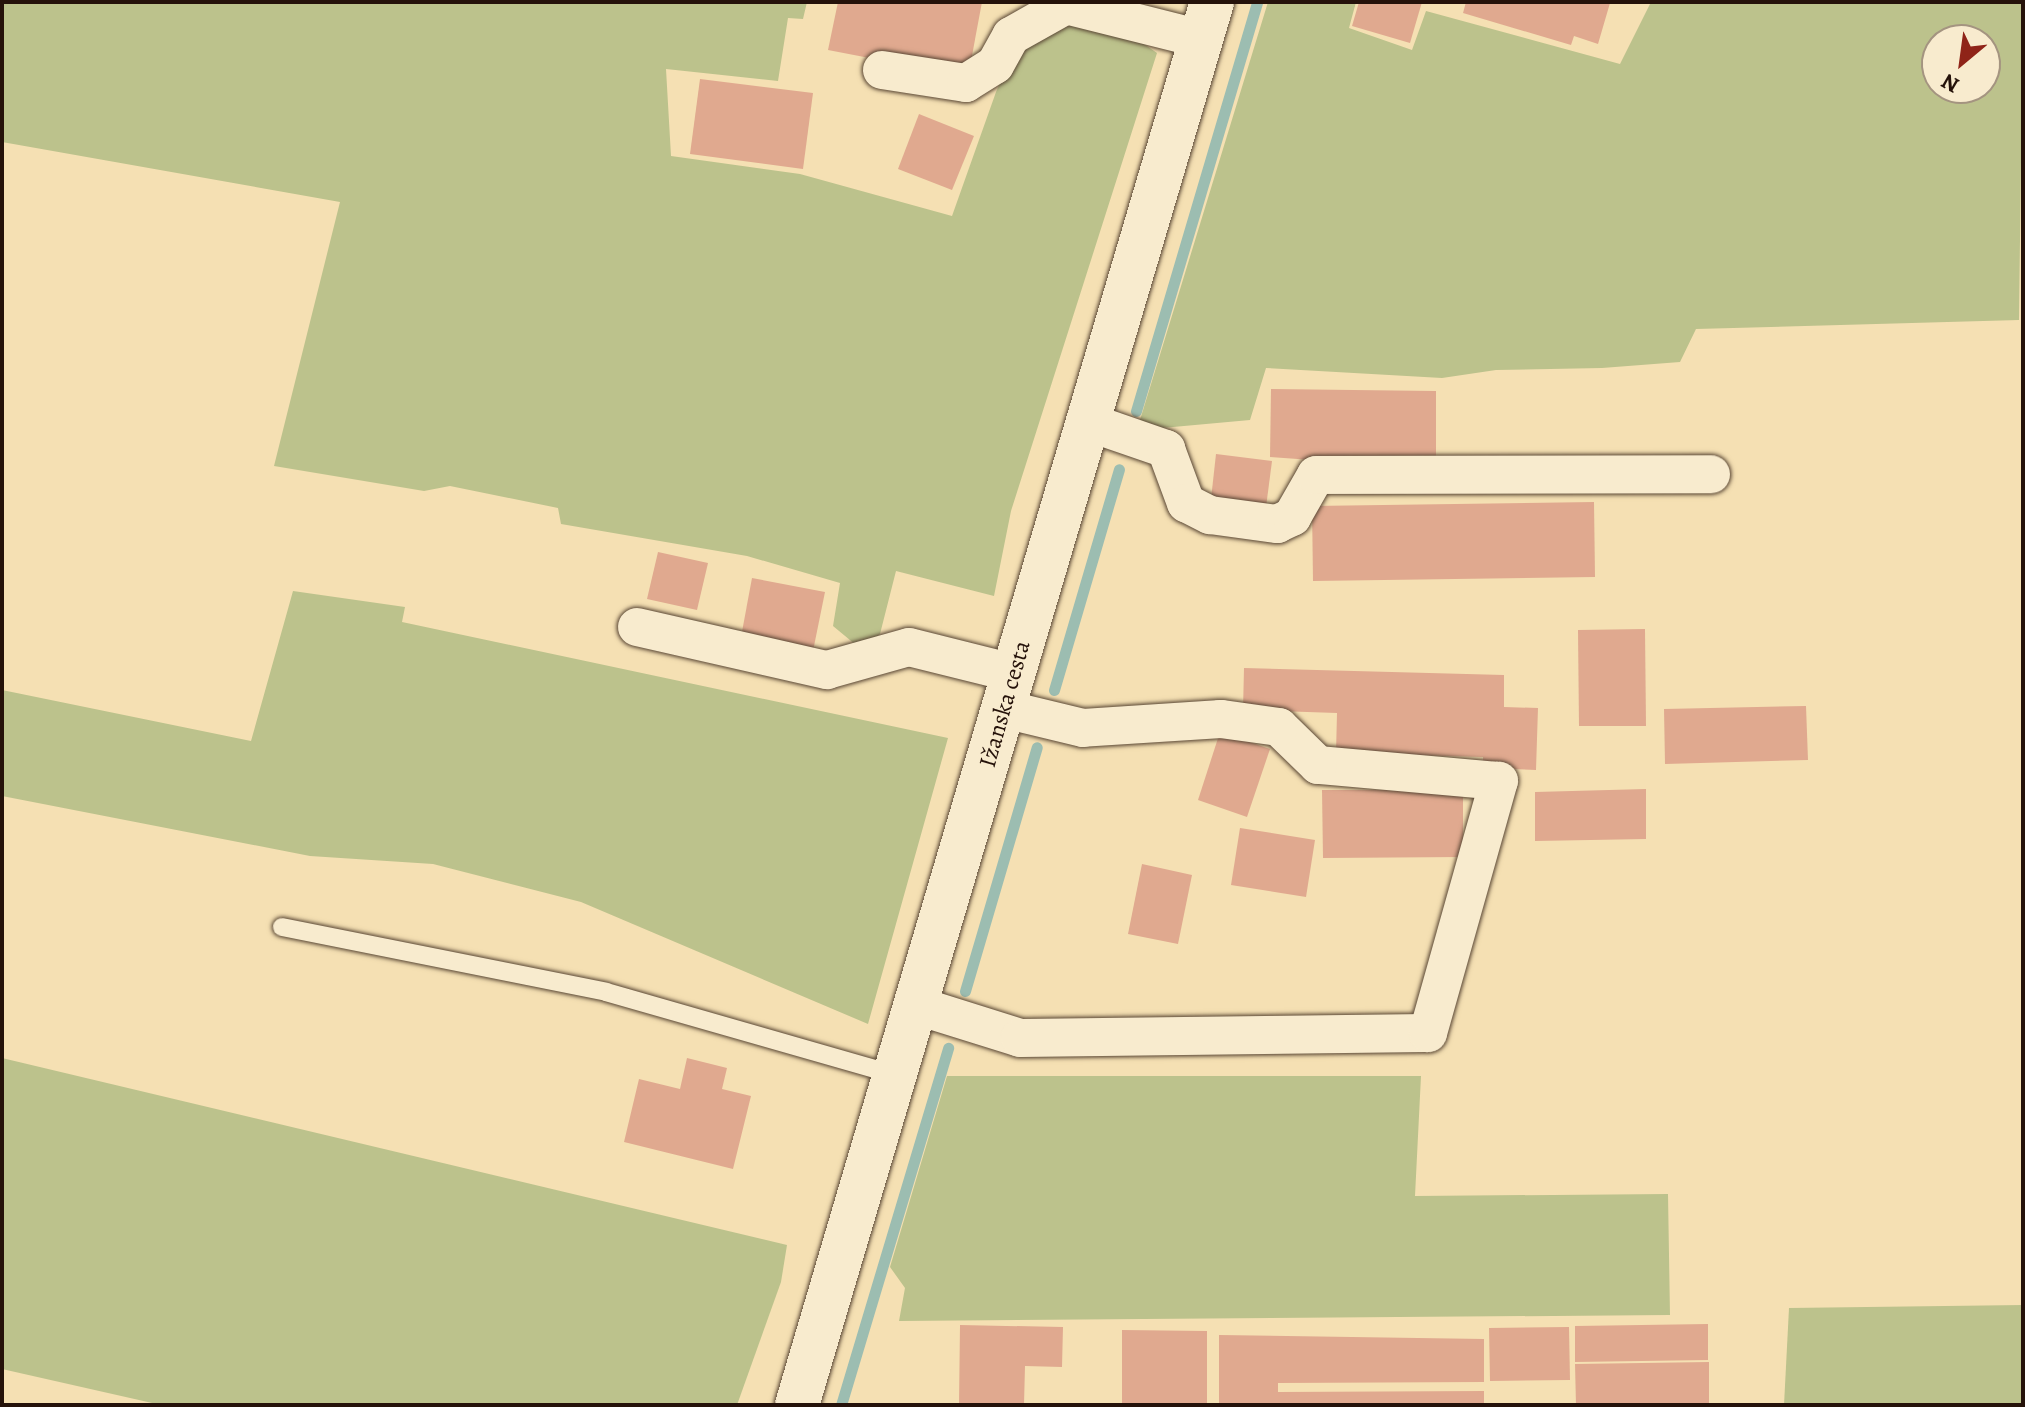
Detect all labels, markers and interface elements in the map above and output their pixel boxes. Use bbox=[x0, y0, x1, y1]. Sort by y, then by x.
north arrow bbox=[1921, 24, 2001, 104]
text: N bbox=[1936, 66, 1965, 100]
street label: Ižanska cesta bbox=[973, 637, 1037, 771]

